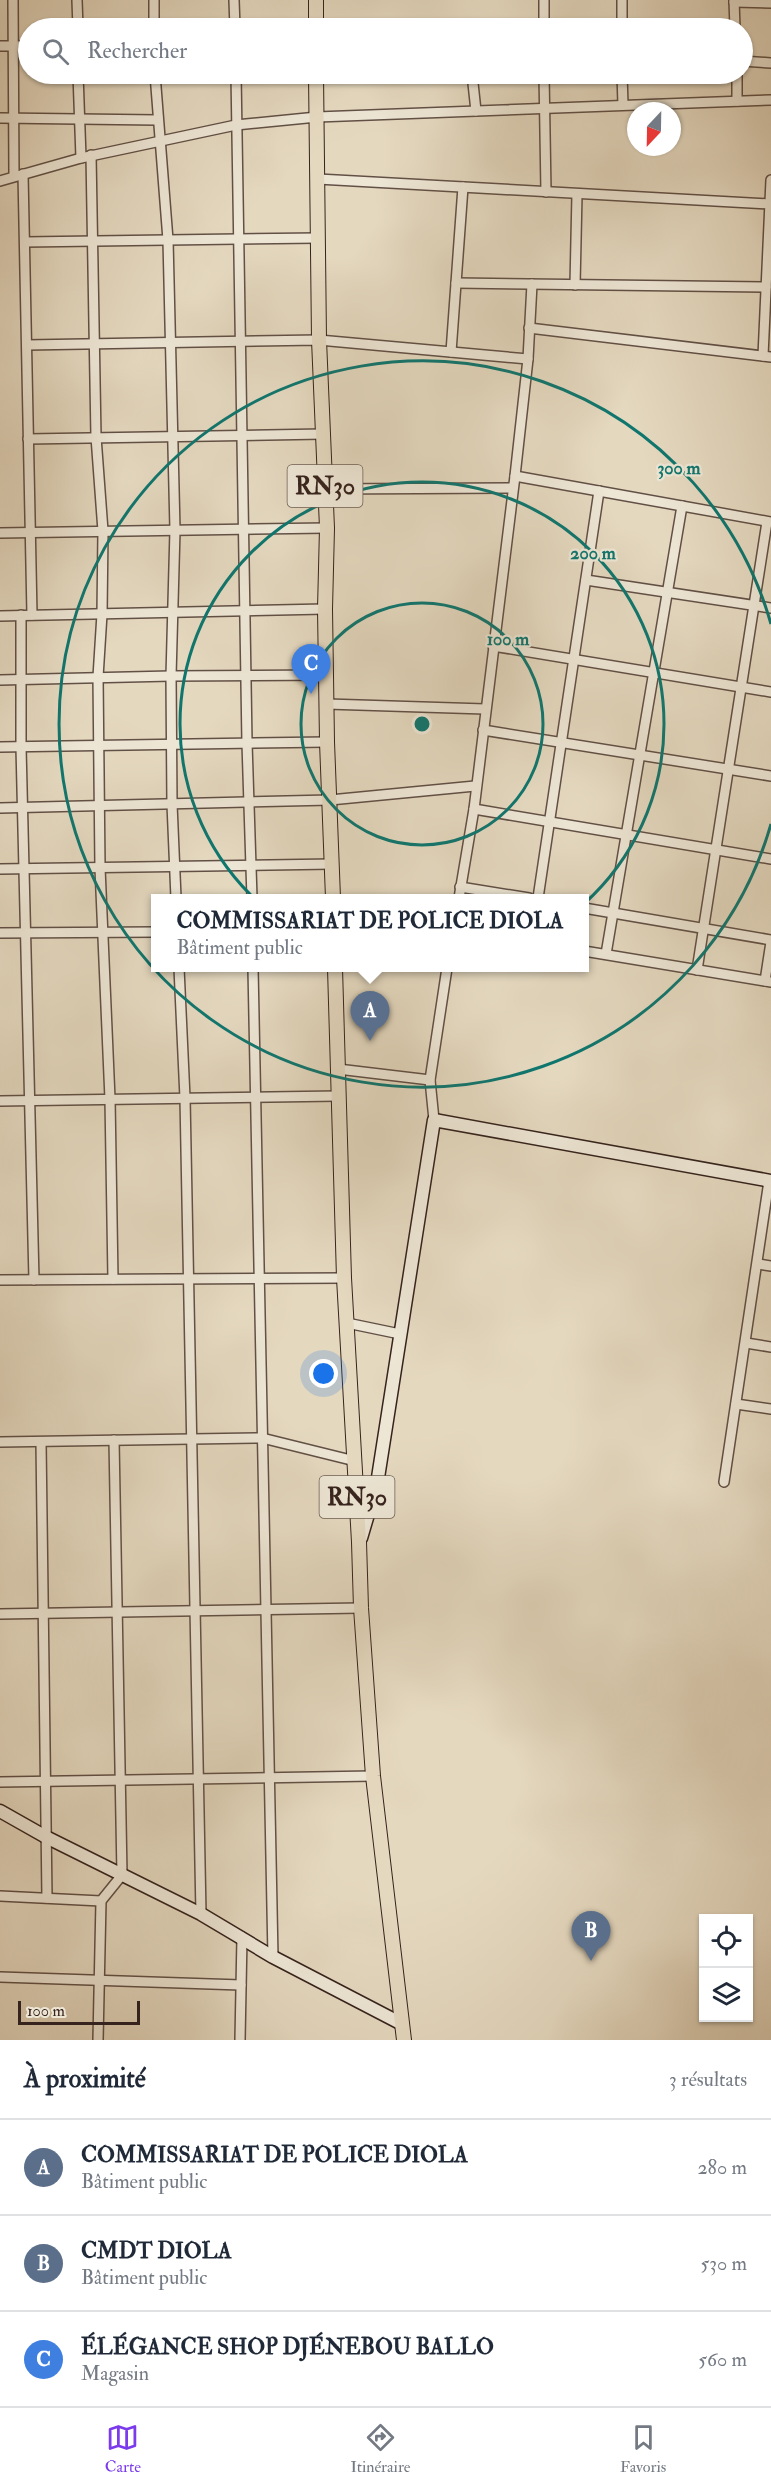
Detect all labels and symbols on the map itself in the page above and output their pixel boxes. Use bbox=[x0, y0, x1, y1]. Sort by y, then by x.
north arrow bbox=[627, 102, 681, 156]
text: 300 m bbox=[657, 457, 702, 480]
road number: RN30 bbox=[288, 465, 362, 507]
text: 200 m bbox=[570, 542, 617, 565]
text: 100 m bbox=[487, 628, 530, 651]
pin: C bbox=[292, 644, 330, 694]
centre of rings bbox=[412, 714, 432, 734]
pin: A bbox=[350, 992, 389, 1041]
your location bbox=[309, 1359, 338, 1388]
road number: RN30 bbox=[320, 1476, 394, 1518]
pin: B bbox=[572, 1912, 610, 1961]
scale bar bbox=[18, 1998, 140, 2026]

